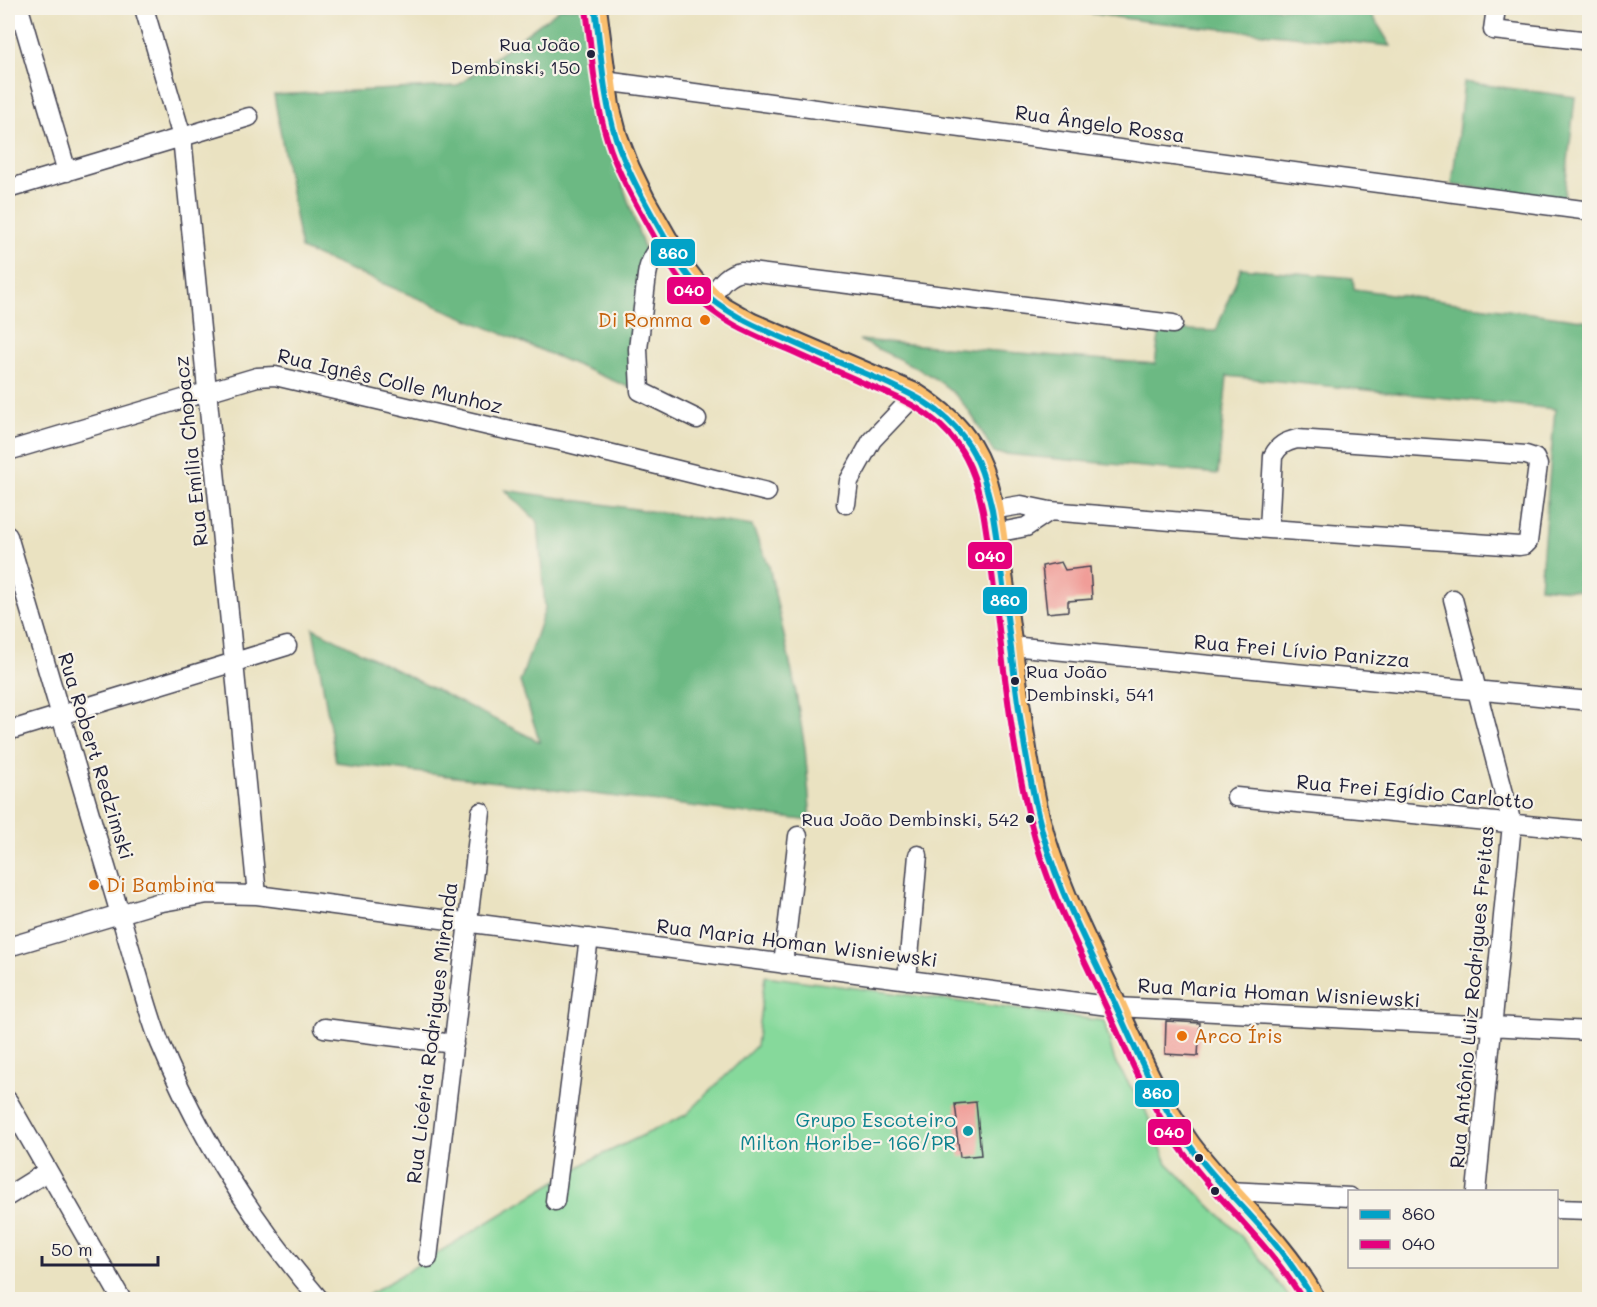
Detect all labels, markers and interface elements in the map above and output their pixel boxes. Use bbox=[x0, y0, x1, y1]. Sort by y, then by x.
place label: Rua João Dembinski, 150 bbox=[451, 32, 580, 79]
marker: Rua João Dembinski, 150 bbox=[585, 48, 597, 60]
street label: Rua Ângelo Rossa bbox=[1013, 98, 1187, 148]
line badge: 860 bbox=[650, 238, 696, 267]
text: 860 bbox=[658, 242, 688, 263]
line badge: 040 bbox=[666, 276, 712, 305]
text: 040 bbox=[674, 279, 704, 300]
place label: Di Romma bbox=[598, 306, 693, 332]
marker: Di Romma bbox=[698, 313, 712, 327]
street label: Rua Ignês Colle Munhoz bbox=[275, 341, 505, 419]
street label: Rua Emília Chopacz bbox=[167, 355, 213, 548]
line badge: 040 bbox=[967, 541, 1013, 570]
text: 040 bbox=[975, 545, 1005, 566]
line badge: 860 bbox=[982, 586, 1028, 615]
text: 860 bbox=[990, 589, 1020, 610]
street label: Rua Frei Lívio Panizza bbox=[1193, 628, 1411, 672]
street label: Rua Robert Redzimski bbox=[53, 649, 141, 862]
place label: Rua João Dembinski, 541 bbox=[1026, 659, 1155, 706]
marker: Rua João Dembinski, 541 bbox=[1009, 675, 1021, 687]
street label: Rua Frei Egídio Carlotto bbox=[1295, 768, 1535, 814]
place label: Rua João Dembinski, 542 bbox=[802, 807, 1019, 831]
marker: Rua João Dembinski, 542 bbox=[1024, 813, 1036, 825]
street label: Rua Antônio Luiz Rodrigues Freitas bbox=[1443, 824, 1499, 1169]
place label: Di Bambina bbox=[106, 871, 215, 897]
marker: Di Bambina bbox=[87, 878, 101, 892]
street label: Rua Licéria Rodrigues Miranda bbox=[400, 881, 462, 1185]
street label: Rua Maria Homan Wisniewski bbox=[655, 912, 939, 972]
street label: Rua Maria Homan Wisniewski bbox=[1137, 972, 1421, 1012]
place label: Arco Íris bbox=[1194, 1022, 1283, 1048]
marker: Arco Íris bbox=[1175, 1029, 1189, 1043]
line badge: 860 bbox=[1134, 1079, 1180, 1108]
text: 860 bbox=[1142, 1082, 1172, 1103]
place label: Grupo Escoteiro Milton Horibe- 166/PR bbox=[740, 1106, 956, 1155]
line badge: 040 bbox=[1147, 1118, 1192, 1146]
text: 040 bbox=[1154, 1121, 1184, 1142]
marker: Grupo Escoteiro Milton Horibe- 166/PR bbox=[961, 1124, 975, 1138]
unlabelled marker bbox=[1193, 1152, 1205, 1164]
unlabelled marker bbox=[1209, 1185, 1221, 1197]
legend bbox=[1348, 1190, 1558, 1268]
text: 860 bbox=[1402, 1201, 1435, 1225]
scale bar bbox=[42, 1229, 158, 1267]
text: 040 bbox=[1402, 1231, 1435, 1255]
text: 50 m bbox=[51, 1237, 93, 1261]

